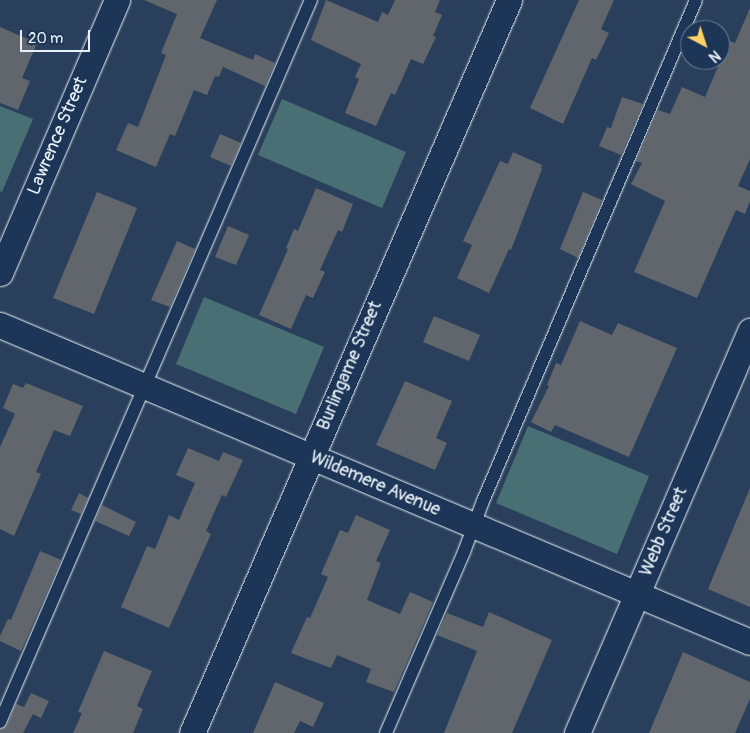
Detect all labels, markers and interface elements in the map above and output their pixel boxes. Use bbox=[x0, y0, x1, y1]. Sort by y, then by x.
scale bar bbox=[22, 20, 92, 52]
north arrow bbox=[680, 20, 730, 70]
text: 20 m bbox=[28, 29, 63, 48]
text: N bbox=[705, 47, 723, 66]
street label: Lawrence Street bbox=[23, 74, 93, 198]
street label: Burlingame Street bbox=[313, 298, 387, 434]
street label: Wildemere Avenue bbox=[307, 447, 443, 521]
street label: Webb Street bbox=[636, 484, 692, 580]

